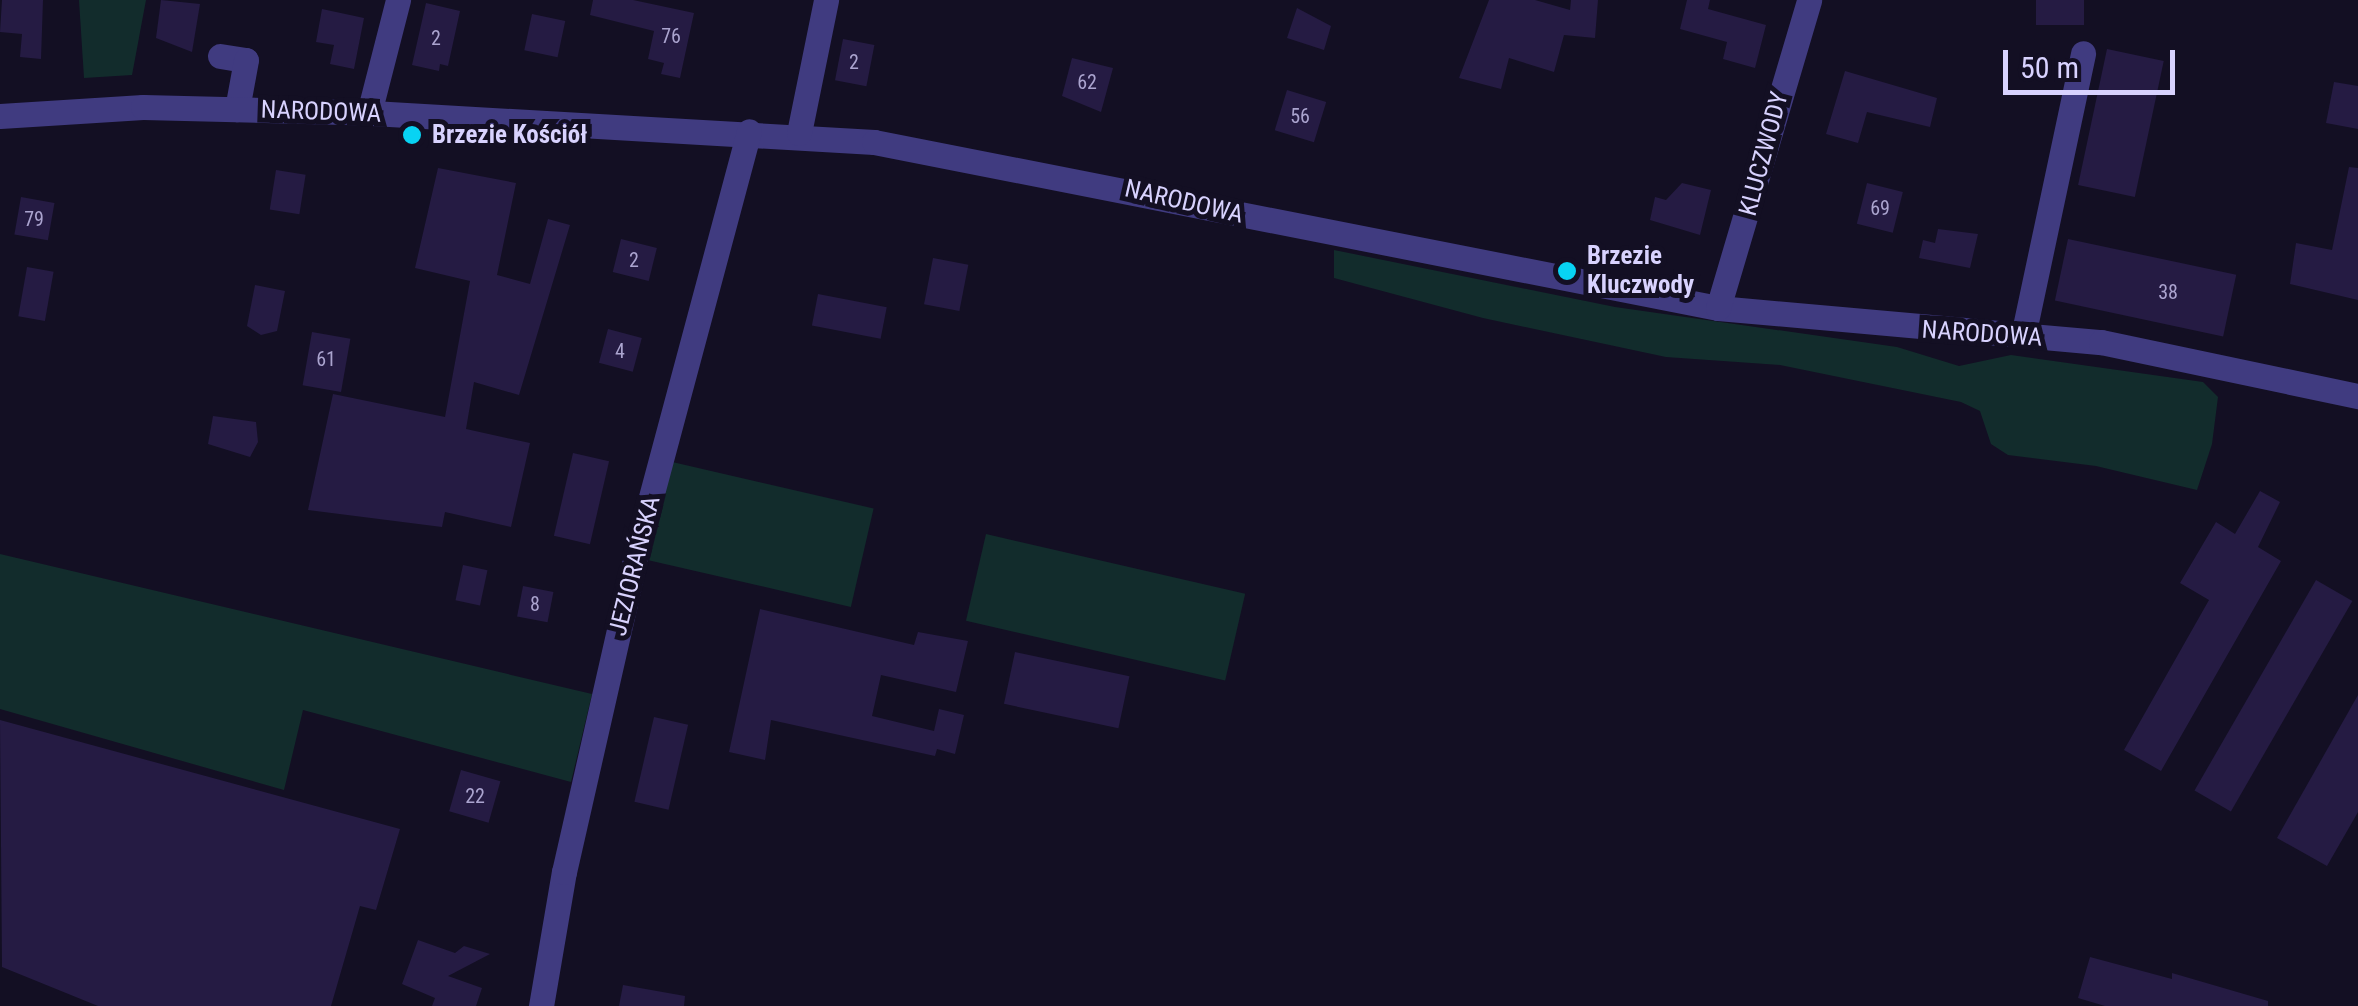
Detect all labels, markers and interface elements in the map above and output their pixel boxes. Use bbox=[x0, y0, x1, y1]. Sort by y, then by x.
house number: 76 bbox=[661, 24, 681, 48]
house number: 2 bbox=[431, 26, 441, 50]
scale bar bbox=[2008, 30, 2180, 92]
house number: 2 bbox=[849, 50, 859, 74]
text: 50 m bbox=[2020, 50, 2079, 85]
house number: 62 bbox=[1077, 70, 1097, 94]
street label: KLUCZWODY bbox=[1733, 89, 1795, 219]
street label: NARODOWA bbox=[260, 95, 382, 129]
house number: 56 bbox=[1290, 104, 1310, 128]
place label: Brzezie Kościół bbox=[432, 120, 587, 150]
marker: Brzezie Kościół bbox=[401, 124, 423, 146]
street label: NARODOWA bbox=[1122, 174, 1246, 230]
house number: 69 bbox=[1870, 196, 1890, 220]
house number: 79 bbox=[24, 207, 44, 231]
place label: Brzezie Kluczwody bbox=[1587, 242, 1694, 301]
house number: 2 bbox=[629, 248, 639, 272]
marker: Brzezie Kluczwody bbox=[1556, 260, 1578, 282]
house number: 38 bbox=[2158, 280, 2178, 304]
street label: NARODOWA bbox=[1921, 315, 2043, 353]
house number: 4 bbox=[615, 339, 625, 363]
house number: 61 bbox=[316, 347, 336, 371]
street label: JEZIORAŃSKA bbox=[603, 493, 667, 639]
house number: 8 bbox=[530, 592, 540, 616]
house number: 22 bbox=[465, 784, 485, 808]

